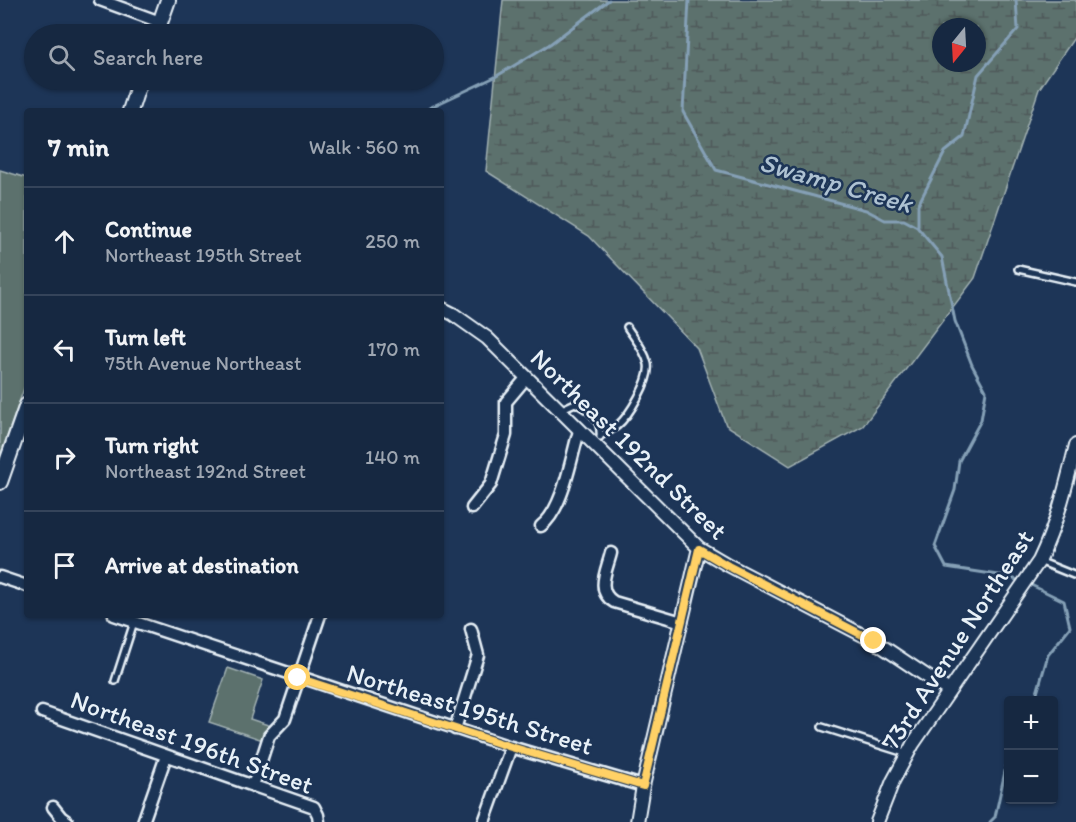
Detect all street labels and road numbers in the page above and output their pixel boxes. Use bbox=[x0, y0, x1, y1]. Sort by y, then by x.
street label: Northeast 192nd Street bbox=[524, 342, 734, 546]
street label: 73rd Avenue Northeast bbox=[874, 523, 1041, 757]
street label: Northeast 195th Street bbox=[343, 656, 597, 762]
street label: Northeast 196th Street bbox=[66, 683, 318, 801]

